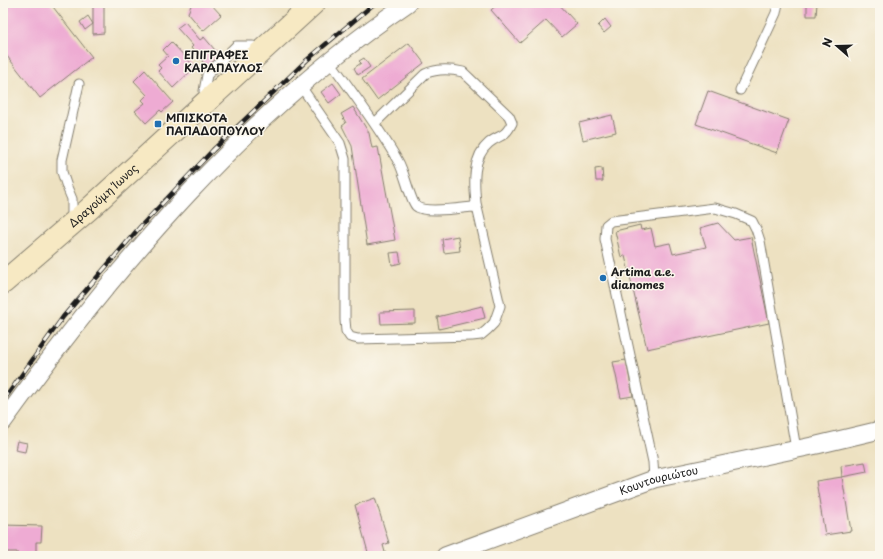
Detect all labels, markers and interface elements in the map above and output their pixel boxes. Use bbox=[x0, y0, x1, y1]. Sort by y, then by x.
north arrow bbox=[817, 26, 857, 66]
text: N bbox=[818, 35, 837, 49]
place label: ΕΠΙΓΡΑΦΕΣ ΚΑΡΑΠΑΥΛΟΣ bbox=[184, 46, 262, 76]
marker: ΕΠΙΓΡΑΦΕΣ ΚΑΡΑΠΑΥΛΟΣ bbox=[171, 56, 181, 66]
place label: ΜΠΙΣΚΟΤΑ ΠΑΠΑΔΟΠΟΥΛΟΥ bbox=[166, 109, 265, 139]
marker: ΜΠΙΣΚΟΤΑ ΠΑΠΑΔΟΠΟΥΛΟΥ bbox=[153, 119, 163, 129]
street label: Δραγούμη Ίωνος bbox=[65, 159, 142, 231]
place label: Artima a.e. dianomes bbox=[610, 263, 674, 293]
marker: Artima a.e. dianomes bbox=[598, 273, 608, 283]
street label: Κουντουριώτου bbox=[617, 461, 700, 499]

